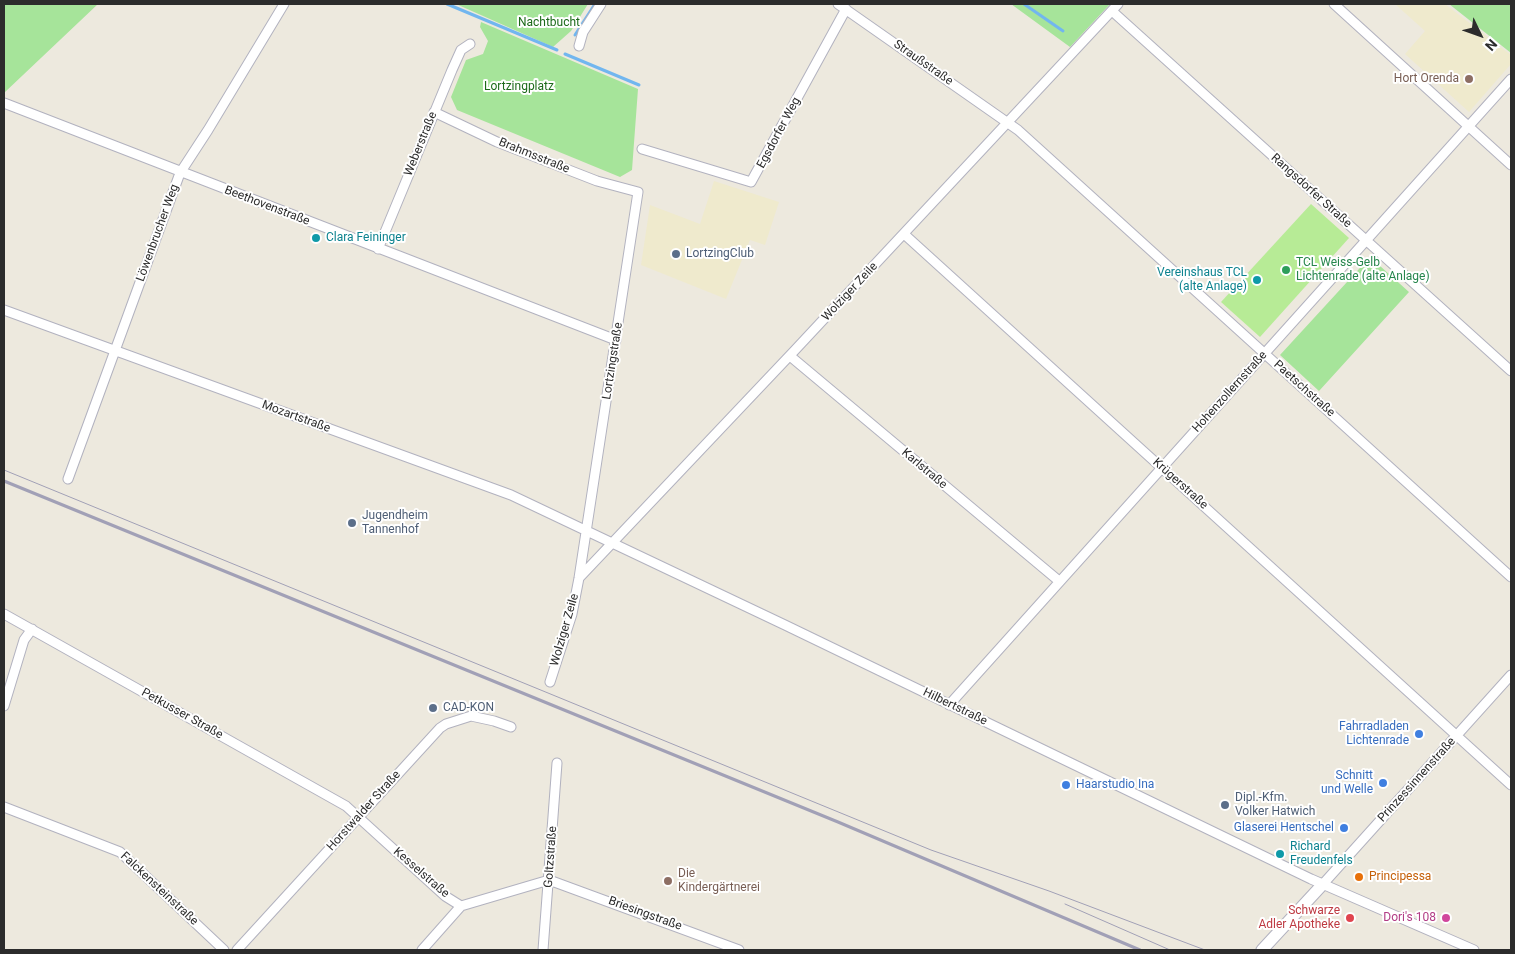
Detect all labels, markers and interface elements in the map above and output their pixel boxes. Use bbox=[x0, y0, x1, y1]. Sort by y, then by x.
north arrow bbox=[1455, 10, 1505, 60]
park label: Nachtbucht bbox=[518, 16, 580, 30]
text: N bbox=[1482, 36, 1500, 54]
street label: Straußstraße bbox=[891, 37, 955, 89]
place label: Hort Orenda bbox=[1394, 72, 1459, 86]
marker: Hort Orenda bbox=[1463, 73, 1475, 85]
park label: Lortzingplatz bbox=[484, 80, 554, 94]
street label: Egsdorfer Weg bbox=[754, 95, 804, 171]
street label: Weberstraße bbox=[402, 110, 440, 178]
street label: Brahmsstraße bbox=[496, 135, 572, 177]
street label: Rangsdorfer Straße bbox=[1268, 151, 1354, 231]
street label: Löwenbrucher Weg bbox=[134, 182, 182, 284]
street label: Beethovenstraße bbox=[222, 183, 312, 229]
place label: Clara Feininger bbox=[326, 231, 406, 245]
marker: Clara Feininger bbox=[310, 232, 322, 244]
place label: LortzingClub bbox=[686, 247, 754, 261]
marker: LortzingClub bbox=[670, 248, 682, 260]
place label: TCL Weiss-Gelb Lichtenrade (alte Anlage) bbox=[1296, 256, 1430, 284]
street label: Wolziger Zeile bbox=[819, 260, 881, 324]
marker: TCL Weiss-Gelb Lichtenrade (alte Anlage) bbox=[1280, 264, 1292, 276]
place label: Vereinshaus TCL (alte Anlage) bbox=[1157, 266, 1247, 294]
marker: Vereinshaus TCL (alte Anlage) bbox=[1251, 274, 1263, 286]
street label: Lortzingstraße bbox=[600, 321, 626, 401]
street label: Hohenzollernstraße bbox=[1190, 348, 1270, 436]
street label: Paetschstraße bbox=[1270, 358, 1338, 420]
street label: Mozartstraße bbox=[260, 398, 332, 436]
street label: Karlstraße bbox=[898, 446, 950, 492]
street label: Krügerstraße bbox=[1149, 455, 1211, 513]
place label: Jugendheim Tannenhof bbox=[362, 509, 428, 537]
marker: Jugendheim Tannenhof bbox=[346, 517, 358, 529]
street label: Wolziger Zeile bbox=[548, 592, 582, 668]
street label: Hilbertstraße bbox=[920, 685, 990, 729]
street label: Petkusser Straße bbox=[139, 686, 225, 742]
place label: CAD-KON bbox=[443, 701, 494, 715]
marker: CAD-KON bbox=[427, 702, 439, 714]
place label: Fahrradladen Lichtenrade bbox=[1339, 720, 1409, 748]
marker: Fahrradladen Lichtenrade bbox=[1413, 728, 1425, 740]
street label: Prinzessinnenstraße bbox=[1375, 735, 1459, 825]
street label: Horstwalder Straße bbox=[324, 768, 404, 854]
place label: Schnitt und Welle bbox=[1321, 769, 1373, 797]
marker: Schnitt und Welle bbox=[1377, 777, 1389, 789]
place label: Haarstudio Ina bbox=[1076, 778, 1154, 792]
marker: Haarstudio Ina bbox=[1060, 779, 1072, 791]
place label: Dipl.-Kfm. Volker Hatwich bbox=[1235, 791, 1315, 819]
marker: Dipl.-Kfm. Volker Hatwich bbox=[1219, 799, 1231, 811]
place label: Glaserei Hentschel bbox=[1234, 821, 1334, 835]
marker: Glaserei Hentschel bbox=[1338, 822, 1350, 834]
street label: Goltzstraße bbox=[542, 826, 560, 888]
place label: Richard Freudenfels bbox=[1290, 840, 1353, 868]
street label: Kesselstraße bbox=[390, 845, 452, 901]
marker: Richard Freudenfels bbox=[1274, 848, 1286, 860]
street label: Falckensteinstraße bbox=[117, 849, 201, 929]
place label: Die Kindergärtnerei bbox=[678, 867, 760, 895]
place label: Principessa bbox=[1369, 870, 1431, 884]
marker: Principessa bbox=[1353, 871, 1365, 883]
marker: Die Kindergärtnerei bbox=[662, 875, 674, 887]
street label: Briesingstraße bbox=[606, 894, 684, 934]
place label: Schwarze Adler Apotheke bbox=[1258, 904, 1340, 932]
place label: Dori's 108 bbox=[1383, 911, 1436, 925]
marker: Schwarze Adler Apotheke bbox=[1344, 912, 1356, 924]
marker: Dori's 108 bbox=[1440, 912, 1452, 924]

